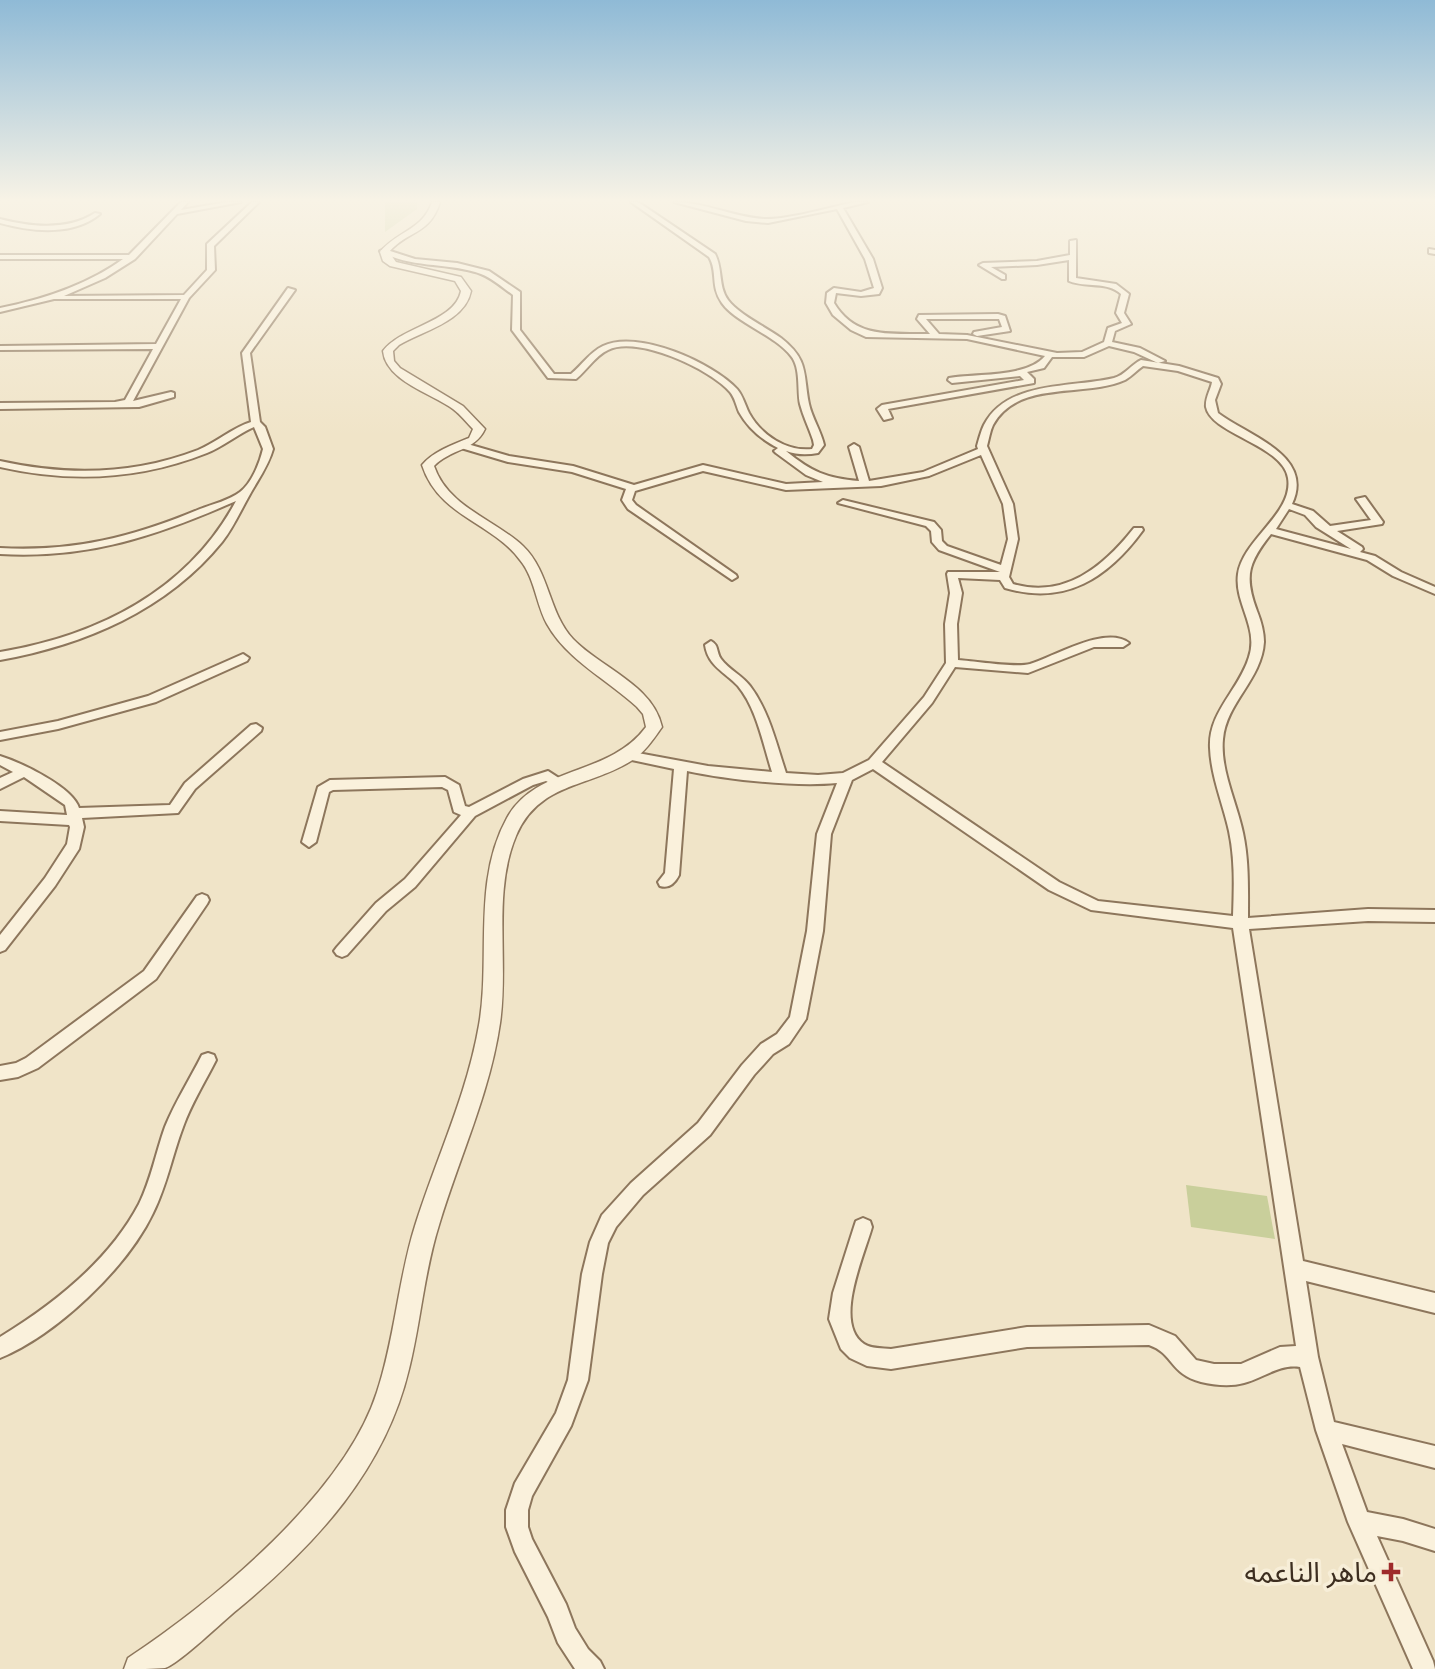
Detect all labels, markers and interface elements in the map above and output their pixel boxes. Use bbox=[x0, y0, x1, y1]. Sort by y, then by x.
place label: ماهر الناعمه bbox=[1244, 1552, 1377, 1595]
marker: ماهر الناعمه bbox=[1383, 1564, 1399, 1580]

